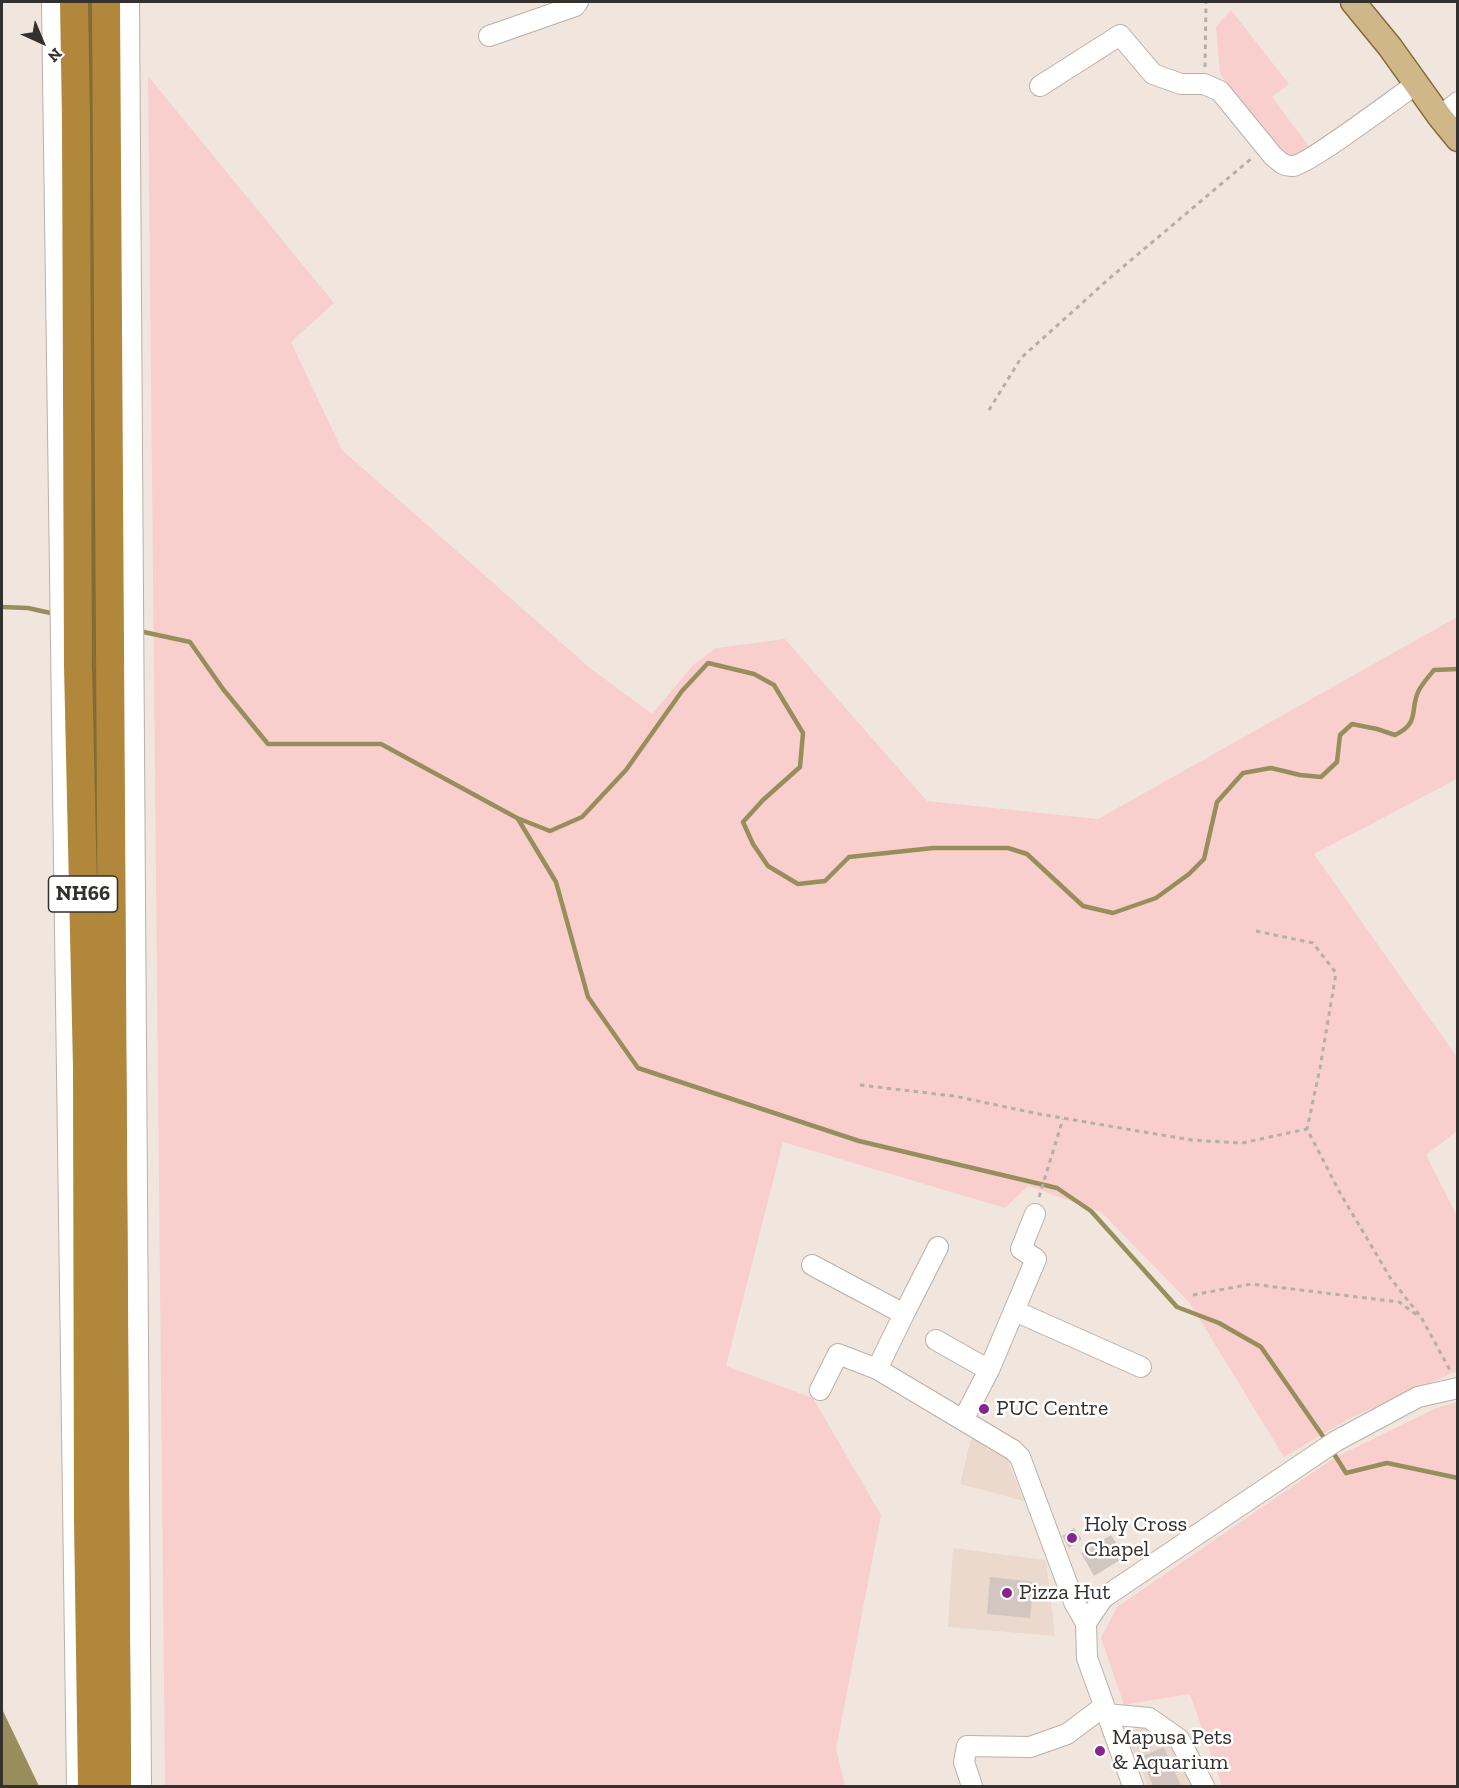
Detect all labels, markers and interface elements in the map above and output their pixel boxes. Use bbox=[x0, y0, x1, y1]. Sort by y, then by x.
north arrow bbox=[12, 12, 72, 72]
text: N bbox=[44, 44, 66, 66]
road number: NH66 bbox=[48, 876, 118, 912]
place label: PUC Centre bbox=[996, 1396, 1108, 1422]
marker: PUC Centre bbox=[977, 1402, 991, 1416]
place label: Holy Cross Chapel bbox=[1084, 1512, 1187, 1564]
marker: Holy Cross Chapel bbox=[1065, 1531, 1079, 1545]
place label: Pizza Hut bbox=[1019, 1580, 1110, 1606]
marker: Pizza Hut bbox=[1000, 1586, 1014, 1600]
place label: Mapusa Pets & Aquarium bbox=[1112, 1725, 1232, 1777]
marker: Mapusa Pets & Aquarium bbox=[1093, 1744, 1107, 1758]

